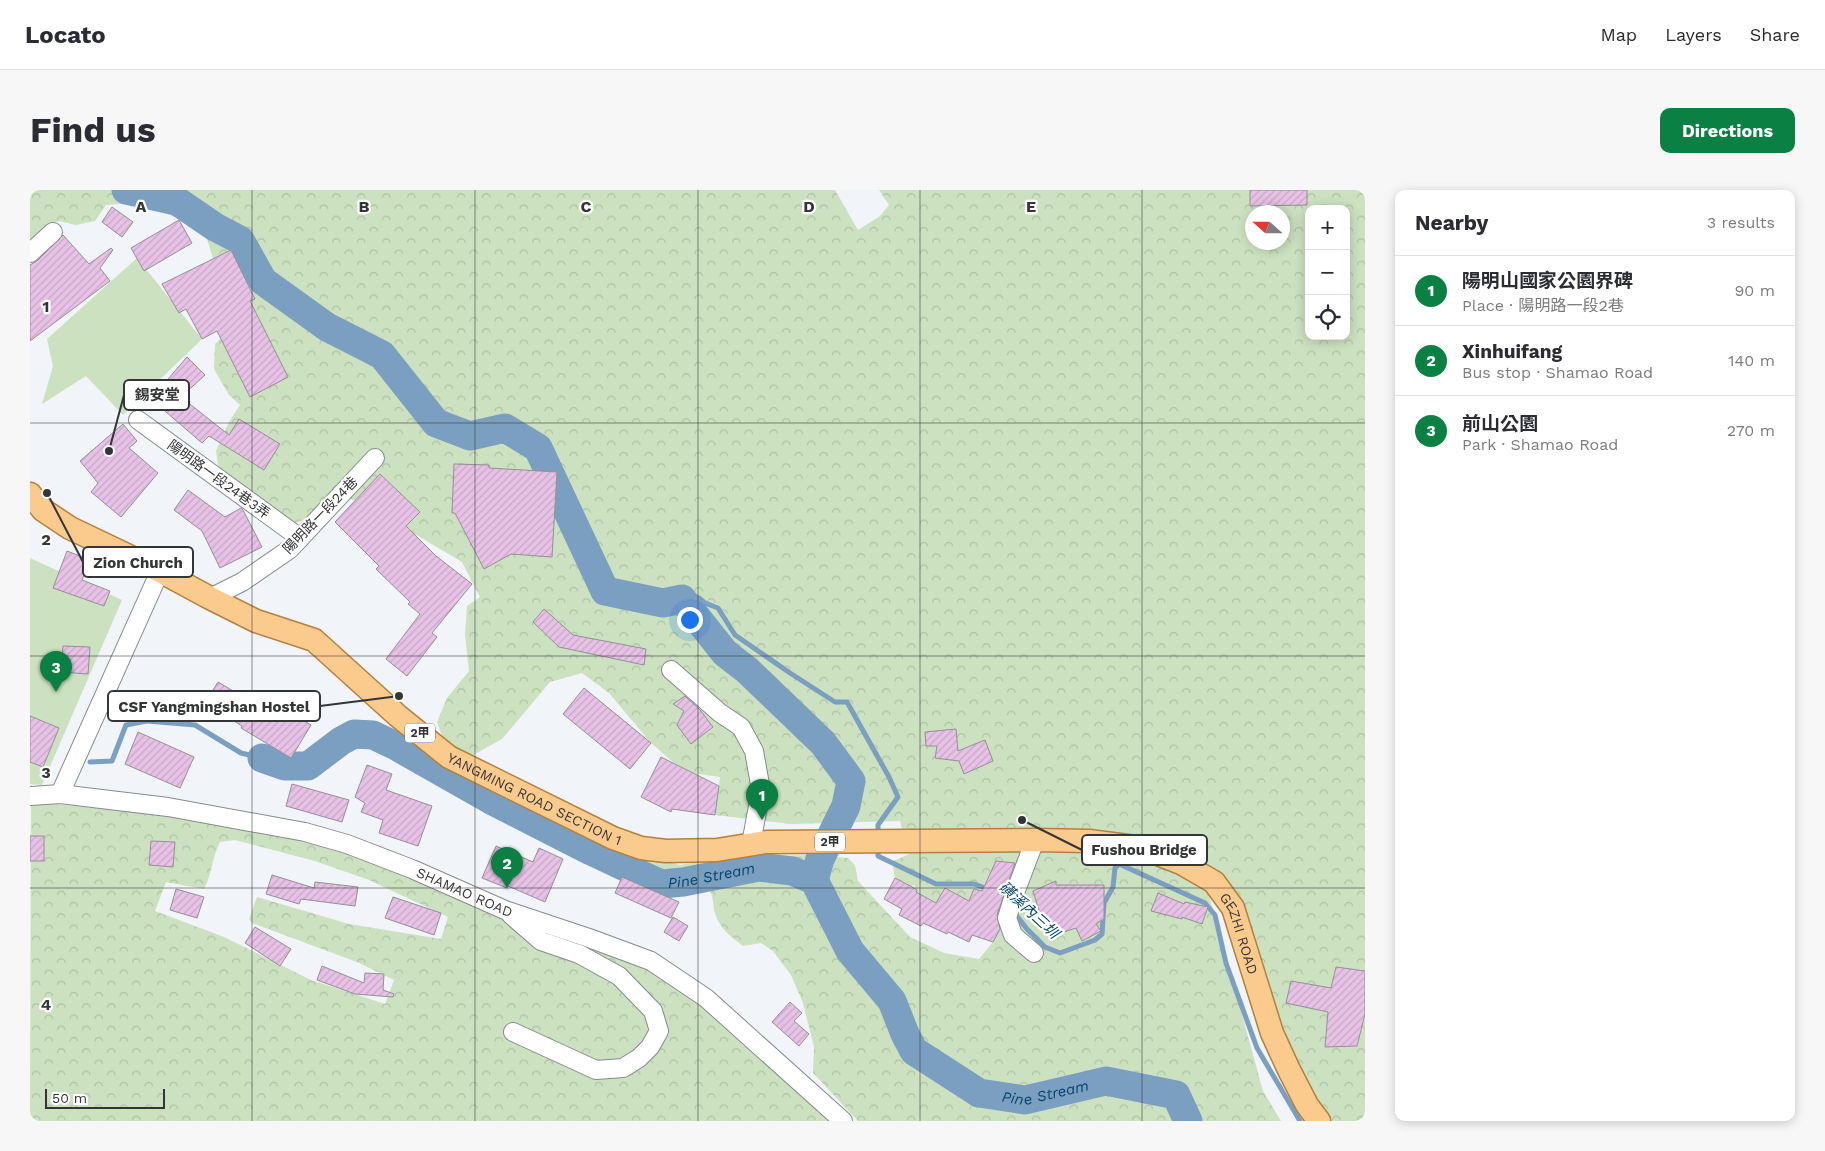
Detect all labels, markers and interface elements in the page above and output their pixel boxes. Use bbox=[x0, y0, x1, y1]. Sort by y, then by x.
text: Locato bbox=[25, 21, 106, 49]
text: Map bbox=[1600, 24, 1637, 45]
text: Layers bbox=[1665, 24, 1722, 45]
text: Share bbox=[1750, 24, 1800, 45]
button: Directions bbox=[1660, 108, 1795, 153]
text: Find us bbox=[30, 109, 156, 151]
text: A bbox=[136, 197, 147, 216]
text: B bbox=[359, 197, 370, 216]
text: C bbox=[581, 197, 592, 216]
text: D bbox=[803, 197, 815, 216]
text: E bbox=[1026, 197, 1036, 216]
north arrow bbox=[1245, 205, 1290, 250]
map controls bbox=[1305, 205, 1350, 340]
button: + bbox=[1305, 205, 1350, 250]
text: Nearby bbox=[1415, 210, 1488, 235]
text: 3 results bbox=[1707, 213, 1775, 232]
button: − bbox=[1305, 250, 1350, 295]
text: 陽明山國家公園界碑 bbox=[1462, 269, 1633, 292]
text: 1 bbox=[1428, 281, 1434, 300]
text: 90 m bbox=[1734, 281, 1775, 300]
button: locate bbox=[1305, 295, 1350, 340]
text: Place · 陽明路一段2巷 bbox=[1462, 296, 1624, 315]
text: 1 bbox=[43, 297, 49, 316]
text: Xinhuifang bbox=[1462, 340, 1562, 363]
text: 2 bbox=[1426, 351, 1436, 370]
text: 140 m bbox=[1728, 351, 1775, 370]
text: Bus stop · Shamao Road bbox=[1462, 363, 1653, 382]
callout: 錫安堂 bbox=[124, 380, 189, 410]
text: 錫安堂 bbox=[134, 386, 180, 404]
text: 前山公園 bbox=[1462, 412, 1538, 435]
text: 3 bbox=[1426, 421, 1436, 440]
text: 270 m bbox=[1727, 421, 1775, 440]
text: Park · Shamao Road bbox=[1462, 435, 1618, 454]
street label: 陽明路一段24巷3弄 bbox=[165, 437, 273, 521]
street label: 陽明路一段24巷 bbox=[279, 473, 361, 557]
text: 2 bbox=[41, 530, 51, 549]
callout: Zion Church bbox=[83, 547, 193, 577]
text: Zion Church bbox=[93, 554, 183, 572]
your location bbox=[677, 607, 703, 633]
pin: 3 bbox=[40, 651, 72, 692]
callout: CSF Yangmingshan Hostel bbox=[108, 691, 320, 721]
text: CSF Yangmingshan Hostel bbox=[118, 698, 310, 716]
road number: 2甲 bbox=[405, 724, 435, 742]
street label: YANGMING ROAD SECTION 1 bbox=[445, 749, 624, 848]
text: 3 bbox=[41, 763, 51, 782]
pin: 1 bbox=[746, 779, 778, 820]
road number: 2甲 bbox=[815, 832, 845, 852]
callout: Fushou Bridge bbox=[1082, 835, 1207, 865]
text: Fushou Bridge bbox=[1091, 841, 1197, 859]
pin: 2 bbox=[491, 847, 523, 888]
water label: Pine Stream bbox=[667, 859, 757, 892]
street label: SHAMAO ROAD bbox=[414, 864, 515, 920]
water label: 磺溪內三圳 bbox=[995, 878, 1064, 944]
street label: GEZHI ROAD bbox=[1217, 890, 1261, 976]
text: 4 bbox=[41, 995, 51, 1014]
water label: Pine Stream bbox=[1001, 1076, 1091, 1109]
scale bar bbox=[45, 1086, 165, 1109]
text: 50 m bbox=[52, 1090, 87, 1106]

